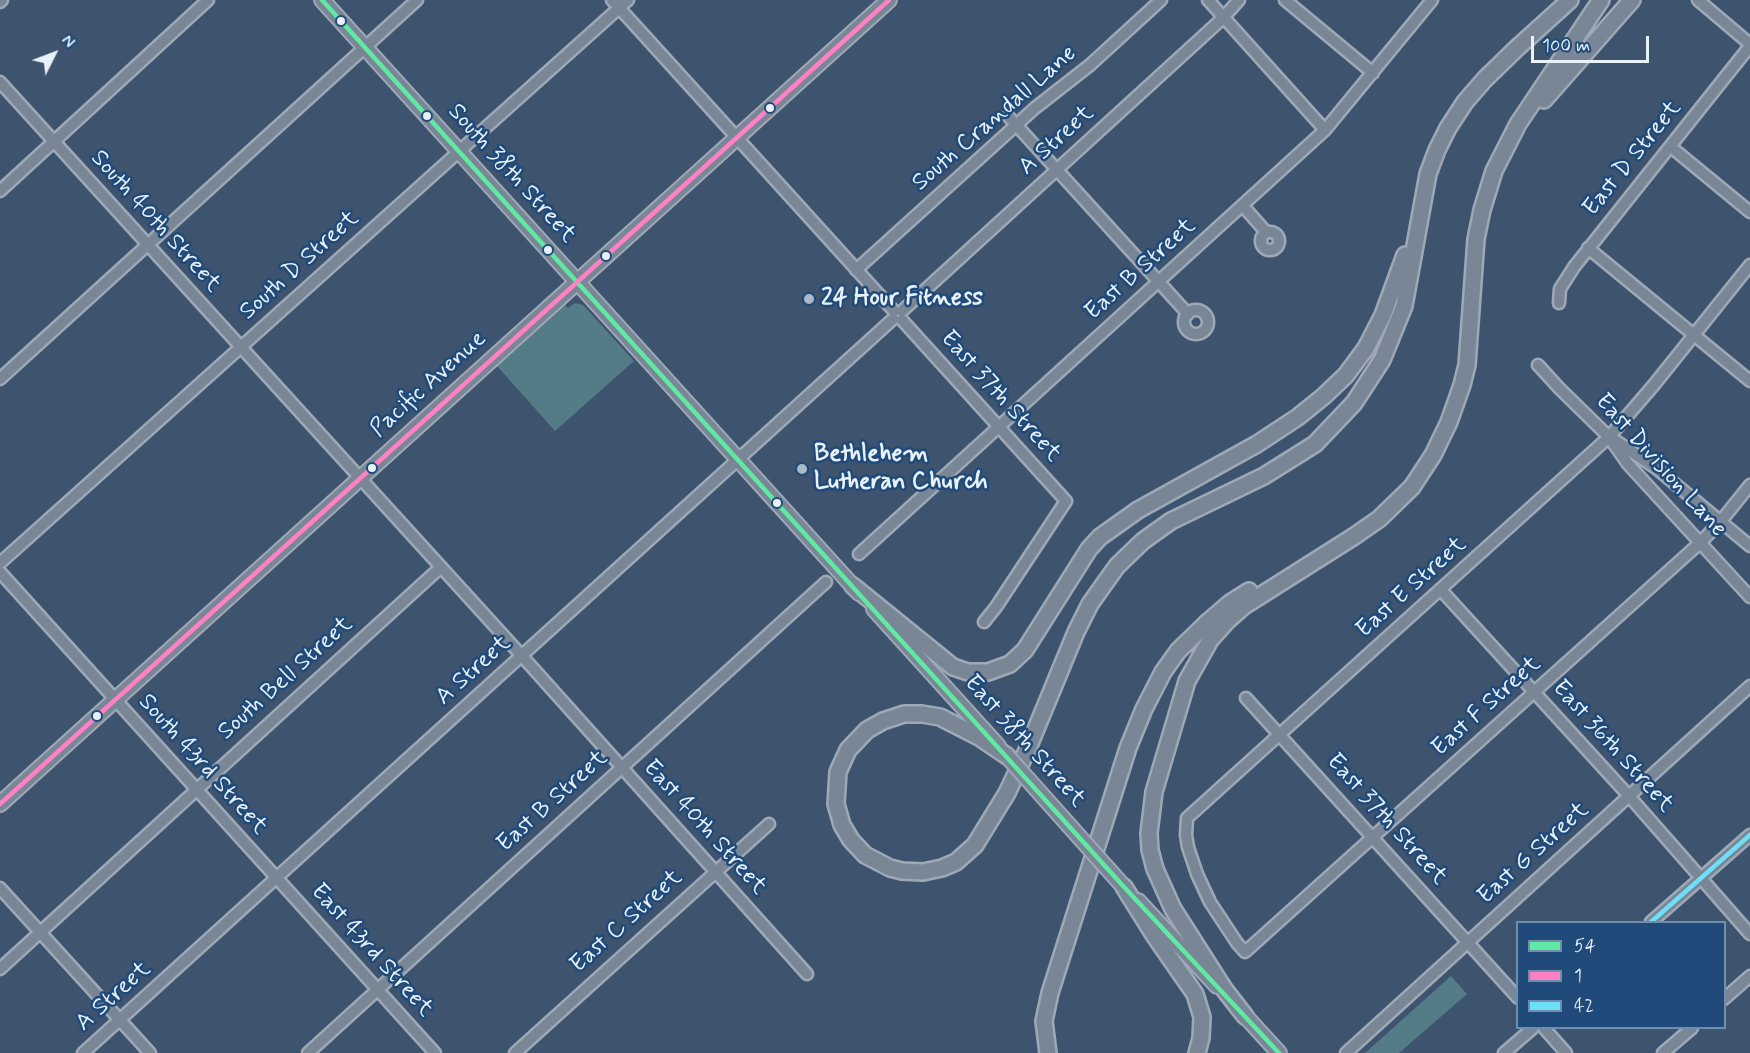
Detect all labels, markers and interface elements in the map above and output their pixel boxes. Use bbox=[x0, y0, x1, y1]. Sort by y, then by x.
unlabelled marker bbox=[335, 15, 347, 27]
north arrow bbox=[24, 24, 84, 84]
scale bar bbox=[1534, 24, 1652, 62]
text: N bbox=[56, 31, 79, 53]
text: 100 m bbox=[1542, 34, 1590, 58]
street label: South Crandall Lane bbox=[907, 40, 1083, 198]
street label: East D Street bbox=[1578, 95, 1688, 223]
street label: South 38th Street bbox=[441, 98, 581, 250]
street label: A Street bbox=[1014, 100, 1100, 182]
unlabelled marker bbox=[764, 102, 776, 114]
unlabelled marker bbox=[421, 110, 433, 122]
street label: South 40th Street bbox=[83, 145, 227, 299]
street label: South D Street bbox=[235, 205, 365, 327]
street label: East B Street bbox=[1080, 213, 1202, 327]
unlabelled marker bbox=[542, 244, 554, 256]
unlabelled marker bbox=[600, 250, 612, 262]
place label: 24 Hour Fitness bbox=[821, 285, 983, 313]
marker: 24 Hour Fitness bbox=[802, 292, 816, 306]
street label: East 37th Street bbox=[933, 325, 1067, 469]
street label: Pacific Avenue bbox=[365, 326, 493, 444]
street label: East Division Lane bbox=[1588, 388, 1732, 544]
place label: Bethlehem Lutheran Church bbox=[814, 441, 988, 497]
unlabelled marker bbox=[366, 462, 378, 474]
marker: Bethlehem Lutheran Church bbox=[795, 462, 809, 476]
unlabelled marker bbox=[771, 497, 783, 509]
street label: East E Street bbox=[1351, 531, 1473, 645]
street label: South Bell Street bbox=[213, 611, 359, 747]
street label: A Street bbox=[431, 630, 517, 712]
street label: East F Street bbox=[1427, 651, 1547, 763]
street label: East 38th Street bbox=[957, 670, 1091, 814]
street label: East 36th Street bbox=[1545, 675, 1679, 819]
street label: South 43rd Street bbox=[131, 689, 273, 841]
unlabelled marker bbox=[91, 710, 103, 722]
street label: East B Street bbox=[492, 745, 614, 859]
street label: East 37th Street bbox=[1319, 748, 1453, 892]
street label: East 40th Street bbox=[636, 754, 772, 902]
street label: East G Street bbox=[1472, 797, 1596, 911]
street label: East C Street bbox=[565, 864, 689, 980]
street label: East 43rd Street bbox=[303, 878, 439, 1024]
legend bbox=[1516, 921, 1726, 1029]
text: 54 bbox=[1574, 934, 1596, 958]
street label: A Street bbox=[71, 956, 157, 1038]
text: 1 bbox=[1574, 964, 1582, 988]
text: 42 bbox=[1574, 994, 1594, 1018]

